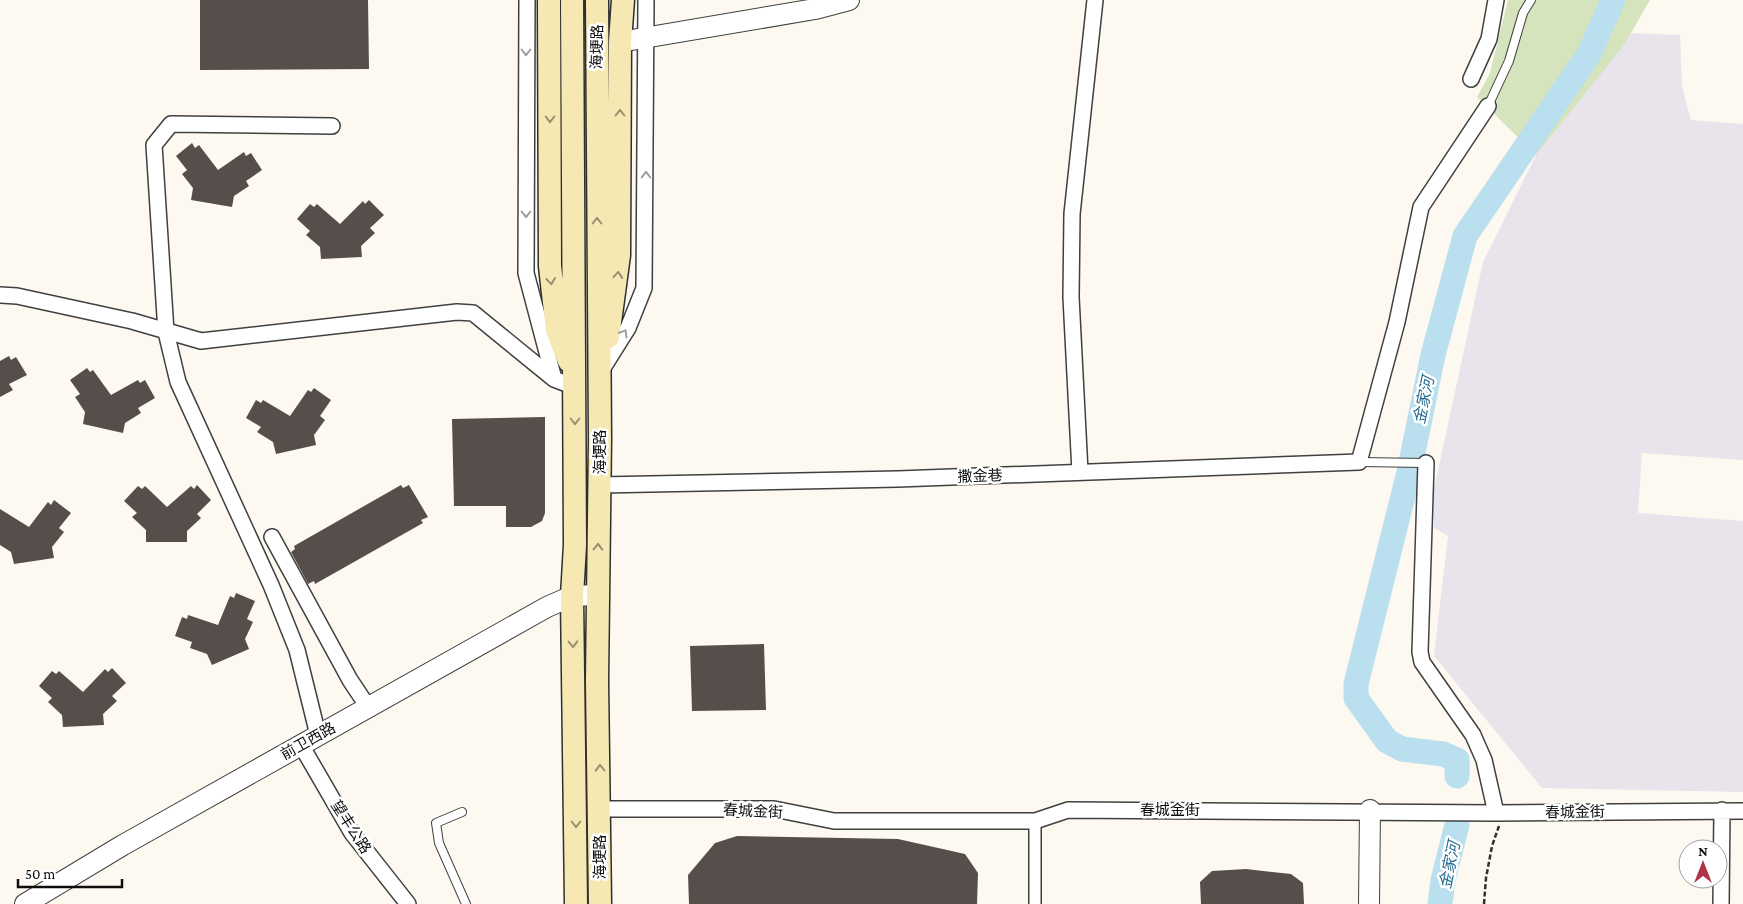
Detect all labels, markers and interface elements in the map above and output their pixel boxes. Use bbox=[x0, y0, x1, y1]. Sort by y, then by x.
street label: 海埂路 bbox=[589, 24, 605, 70]
one-way arrow bbox=[521, 48, 531, 56]
one-way arrow bbox=[615, 108, 625, 116]
one-way arrow bbox=[545, 115, 555, 123]
one-way arrow bbox=[641, 171, 651, 178]
one-way arrow bbox=[521, 210, 531, 218]
one-way arrow bbox=[592, 216, 602, 224]
one-way arrow bbox=[612, 271, 623, 279]
one-way arrow bbox=[545, 277, 556, 285]
one-way arrow bbox=[618, 329, 628, 338]
water label: 金家河 bbox=[1410, 372, 1437, 425]
one-way arrow bbox=[570, 418, 580, 426]
street label: 海埂路 bbox=[592, 429, 608, 475]
street label: 撒金巷 bbox=[957, 466, 1003, 485]
one-way arrow bbox=[593, 542, 604, 550]
one-way arrow bbox=[568, 641, 578, 649]
street label: 前卫西路 bbox=[278, 719, 338, 763]
one-way arrow bbox=[594, 764, 605, 772]
street label: 望丰公路 bbox=[328, 797, 374, 857]
street label: 春城金街 bbox=[723, 801, 783, 821]
street label: 春城金街 bbox=[1140, 802, 1200, 818]
street label: 春城金街 bbox=[1545, 803, 1605, 821]
one-way arrow bbox=[571, 821, 581, 829]
street label: 海埂路 bbox=[592, 834, 608, 880]
water label: 金家河 bbox=[1436, 837, 1463, 890]
north arrow bbox=[1678, 839, 1728, 889]
text: N bbox=[1698, 843, 1708, 859]
scale bar bbox=[18, 856, 121, 888]
text: 50 m bbox=[25, 866, 55, 882]

